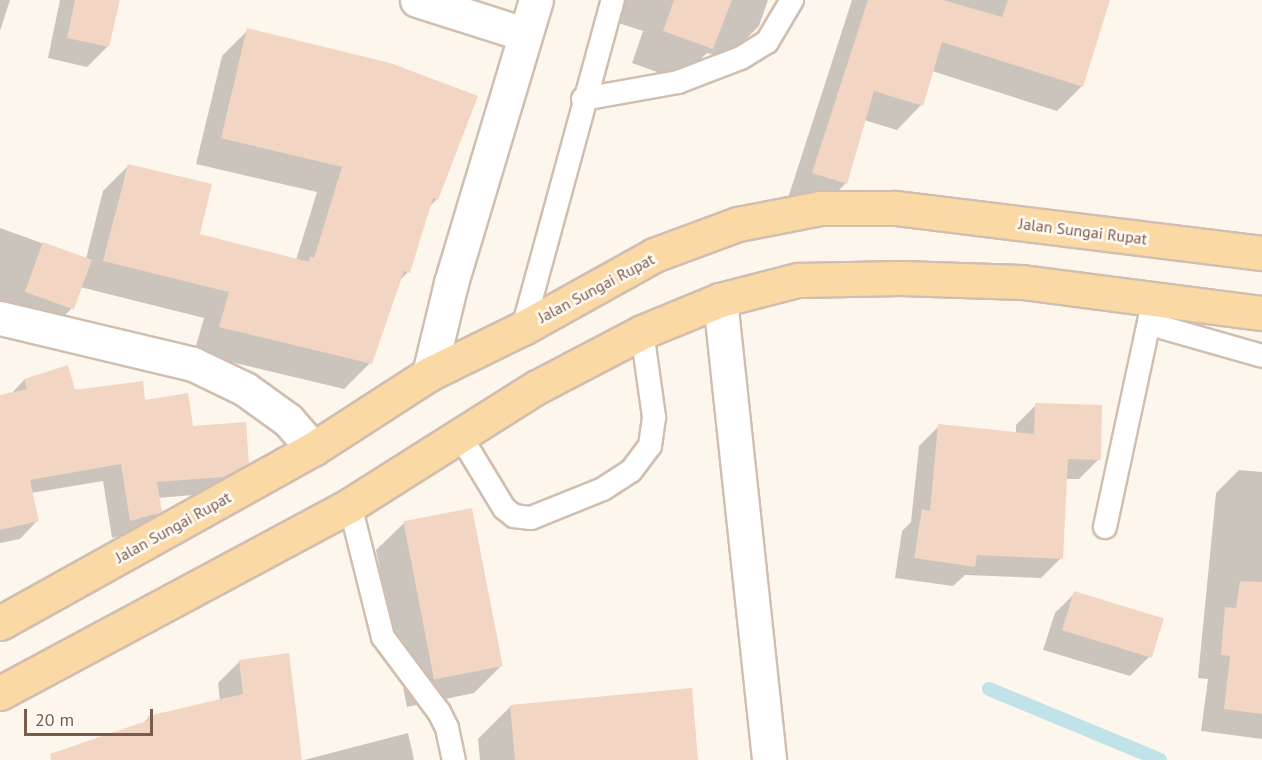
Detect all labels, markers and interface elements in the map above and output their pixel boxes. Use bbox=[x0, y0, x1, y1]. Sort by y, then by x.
street label: Jalan Sungai Rupat bbox=[1018, 214, 1148, 248]
street label: Jalan Sungai Rupat bbox=[534, 249, 658, 327]
street label: Jalan Sungai Rupat bbox=[112, 487, 234, 567]
scale bar bbox=[27, 697, 156, 735]
text: 20 m bbox=[35, 708, 74, 731]

